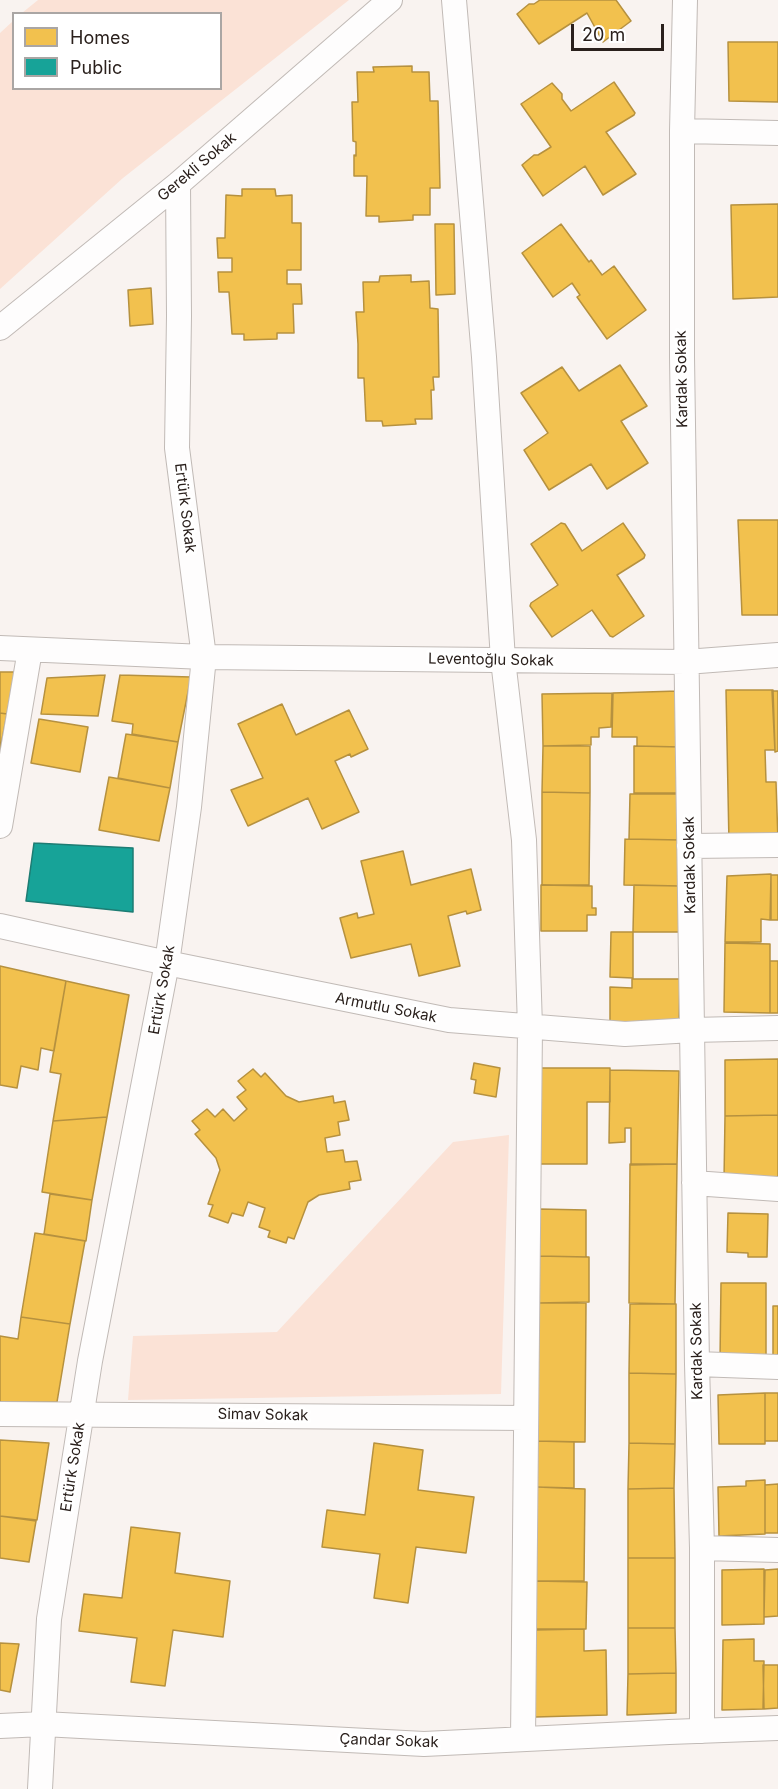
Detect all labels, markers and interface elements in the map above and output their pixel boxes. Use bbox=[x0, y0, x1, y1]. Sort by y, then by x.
legend bbox=[12, 12, 222, 90]
scale bar bbox=[574, 12, 667, 50]
text: 20 m bbox=[582, 24, 625, 45]
text: Homes bbox=[70, 27, 130, 48]
text: Public bbox=[70, 57, 122, 78]
street label: Gerekli Sokak bbox=[154, 129, 240, 205]
street label: Kardak Sokak bbox=[672, 330, 692, 428]
street label: Ertürk Sokak bbox=[171, 462, 199, 554]
street label: Leventoğlu Sokak bbox=[428, 650, 554, 670]
street label: Kardak Sokak bbox=[680, 816, 700, 914]
street label: Ertürk Sokak bbox=[145, 944, 179, 1036]
street label: Armutlu Sokak bbox=[334, 989, 438, 1027]
street label: Kardak Sokak bbox=[687, 1302, 707, 1400]
street label: Simav Sokak bbox=[217, 1405, 309, 1425]
street label: Ertürk Sokak bbox=[57, 1421, 89, 1513]
street label: Çandar Sokak bbox=[339, 1730, 439, 1752]

